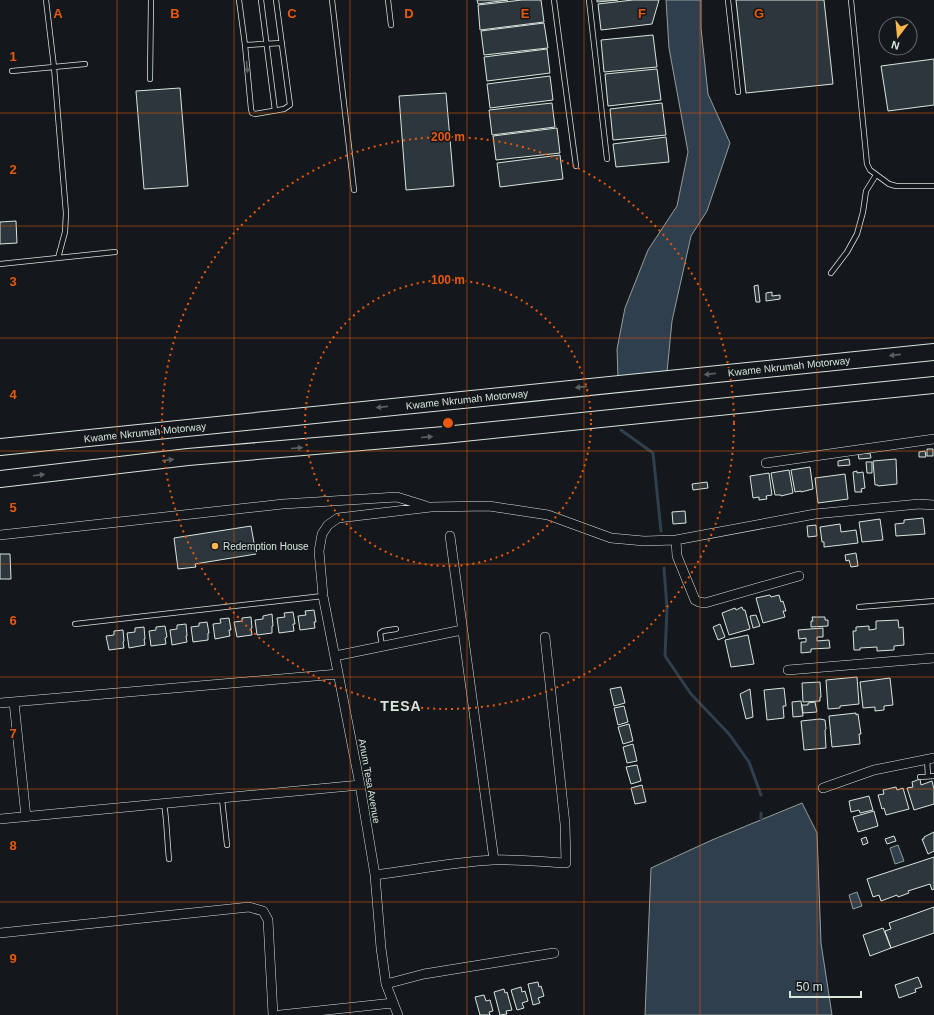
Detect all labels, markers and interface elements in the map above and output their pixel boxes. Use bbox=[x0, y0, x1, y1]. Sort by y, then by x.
text: A bbox=[53, 6, 63, 21]
text: B bbox=[170, 6, 180, 21]
text: C bbox=[287, 6, 297, 21]
text: D bbox=[404, 6, 414, 21]
text: E bbox=[521, 6, 530, 21]
text: F bbox=[638, 6, 646, 21]
text: G bbox=[754, 6, 764, 21]
north arrow bbox=[878, 16, 918, 56]
text: N bbox=[890, 39, 901, 52]
text: 1 bbox=[9, 49, 17, 64]
one-way arrow bbox=[244, 61, 251, 73]
text: 200 m bbox=[431, 130, 465, 144]
text: 2 bbox=[9, 162, 17, 177]
text: 100 m bbox=[431, 273, 465, 287]
text: 3 bbox=[9, 274, 17, 289]
one-way arrow bbox=[889, 352, 901, 359]
street label: Kwame Nkrumah Motorway bbox=[727, 355, 851, 378]
one-way arrow bbox=[704, 371, 716, 377]
one-way arrow bbox=[575, 384, 587, 391]
text: 4 bbox=[9, 387, 17, 402]
street label: Kwame Nkrumah Motorway bbox=[405, 388, 529, 411]
one-way arrow bbox=[376, 404, 388, 411]
centre of rings bbox=[441, 416, 455, 430]
street label: Kwame Nkrumah Motorway bbox=[83, 421, 207, 444]
one-way arrow bbox=[421, 434, 433, 440]
one-way arrow bbox=[291, 445, 303, 452]
one-way arrow bbox=[162, 456, 174, 463]
one-way arrow bbox=[33, 472, 45, 478]
text: 5 bbox=[9, 500, 17, 515]
marker: Redemption House bbox=[210, 541, 220, 551]
place label: Redemption House bbox=[223, 541, 309, 552]
text: 6 bbox=[9, 613, 17, 628]
district label: TESA bbox=[380, 698, 422, 714]
text: 7 bbox=[9, 726, 17, 741]
street label: Anum Tesa Avenue bbox=[357, 738, 382, 825]
text: 8 bbox=[9, 838, 17, 853]
text: 9 bbox=[9, 951, 17, 966]
scale bar bbox=[790, 973, 861, 999]
text: 50 m bbox=[796, 980, 823, 994]

